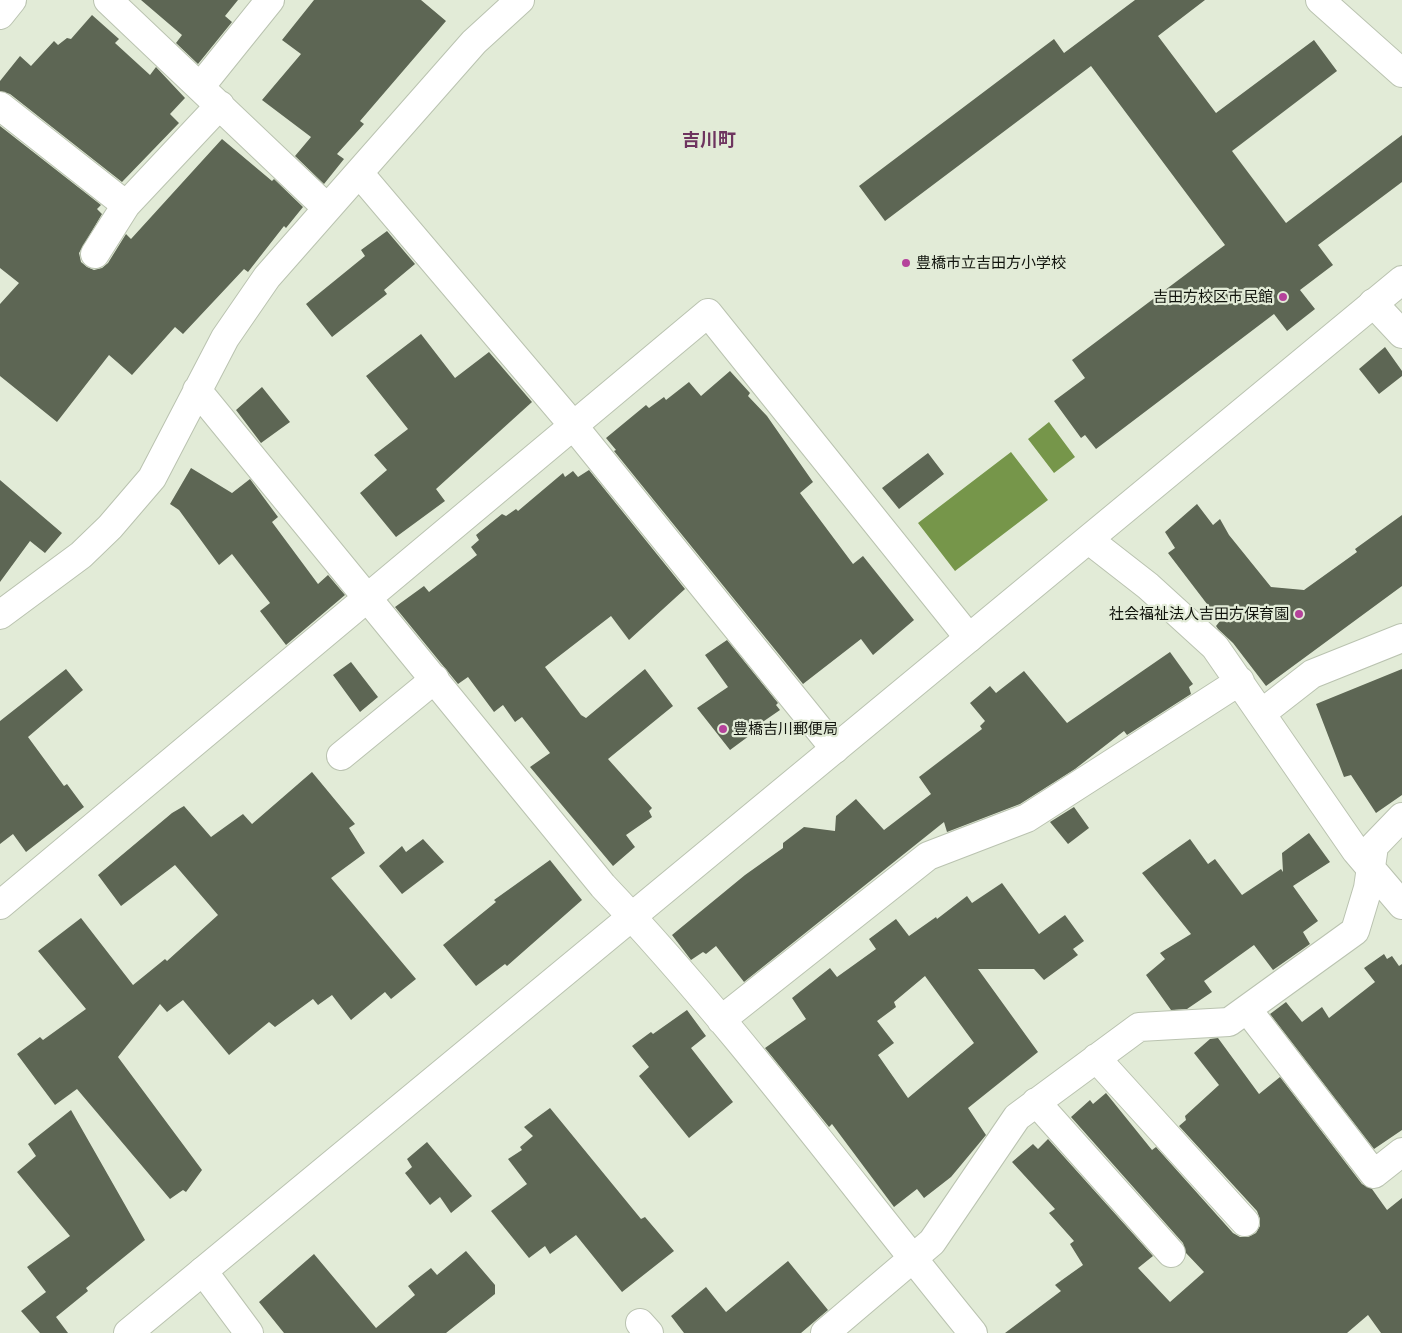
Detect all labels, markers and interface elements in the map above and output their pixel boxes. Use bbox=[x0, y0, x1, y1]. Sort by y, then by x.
district label: 吉川町 bbox=[682, 129, 736, 151]
place label: 豊橋市立吉田方小学校 bbox=[916, 254, 1066, 272]
marker: 豊橋市立吉田方小学校 bbox=[900, 257, 912, 269]
place label: 吉田方校区市民館 bbox=[1153, 288, 1273, 306]
marker: 吉田方校区市民館 bbox=[1277, 291, 1289, 303]
place label: 社会福祉法人吉田方保育園 bbox=[1109, 605, 1289, 623]
marker: 社会福祉法人吉田方保育園 bbox=[1293, 608, 1305, 620]
place label: 豊橋吉川郵便局 bbox=[733, 720, 838, 738]
marker: 豊橋吉川郵便局 bbox=[717, 723, 729, 735]

